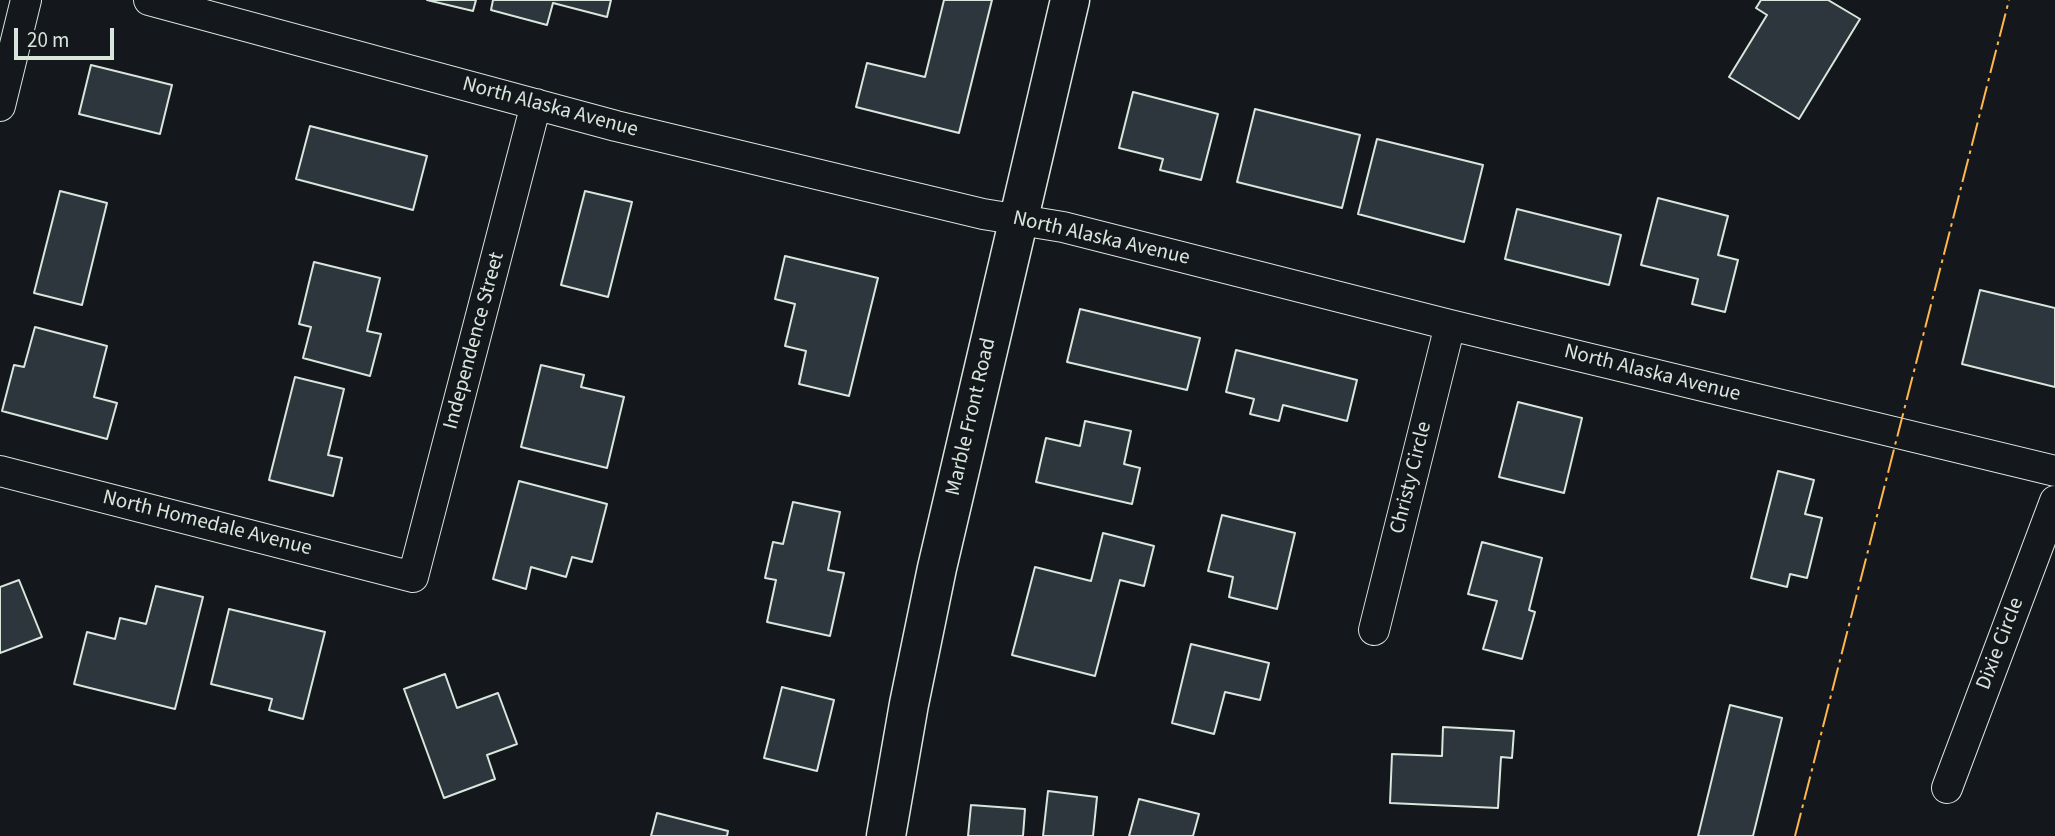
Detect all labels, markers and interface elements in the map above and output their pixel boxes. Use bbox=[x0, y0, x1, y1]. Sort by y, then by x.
scale bar bbox=[18, 14, 117, 58]
text: 20 m bbox=[27, 25, 69, 55]
street label: North Alaska Avenue bbox=[459, 72, 641, 144]
street label: North Alaska Avenue bbox=[1010, 206, 1192, 272]
street label: Independence Street bbox=[439, 250, 511, 432]
street label: Marble Front Road bbox=[942, 336, 1002, 498]
street label: North Alaska Avenue bbox=[1561, 340, 1743, 408]
street label: Christy Circle bbox=[1386, 419, 1438, 537]
street label: North Homedale Avenue bbox=[100, 486, 314, 562]
street label: Dixie Circle bbox=[1972, 594, 2030, 694]

